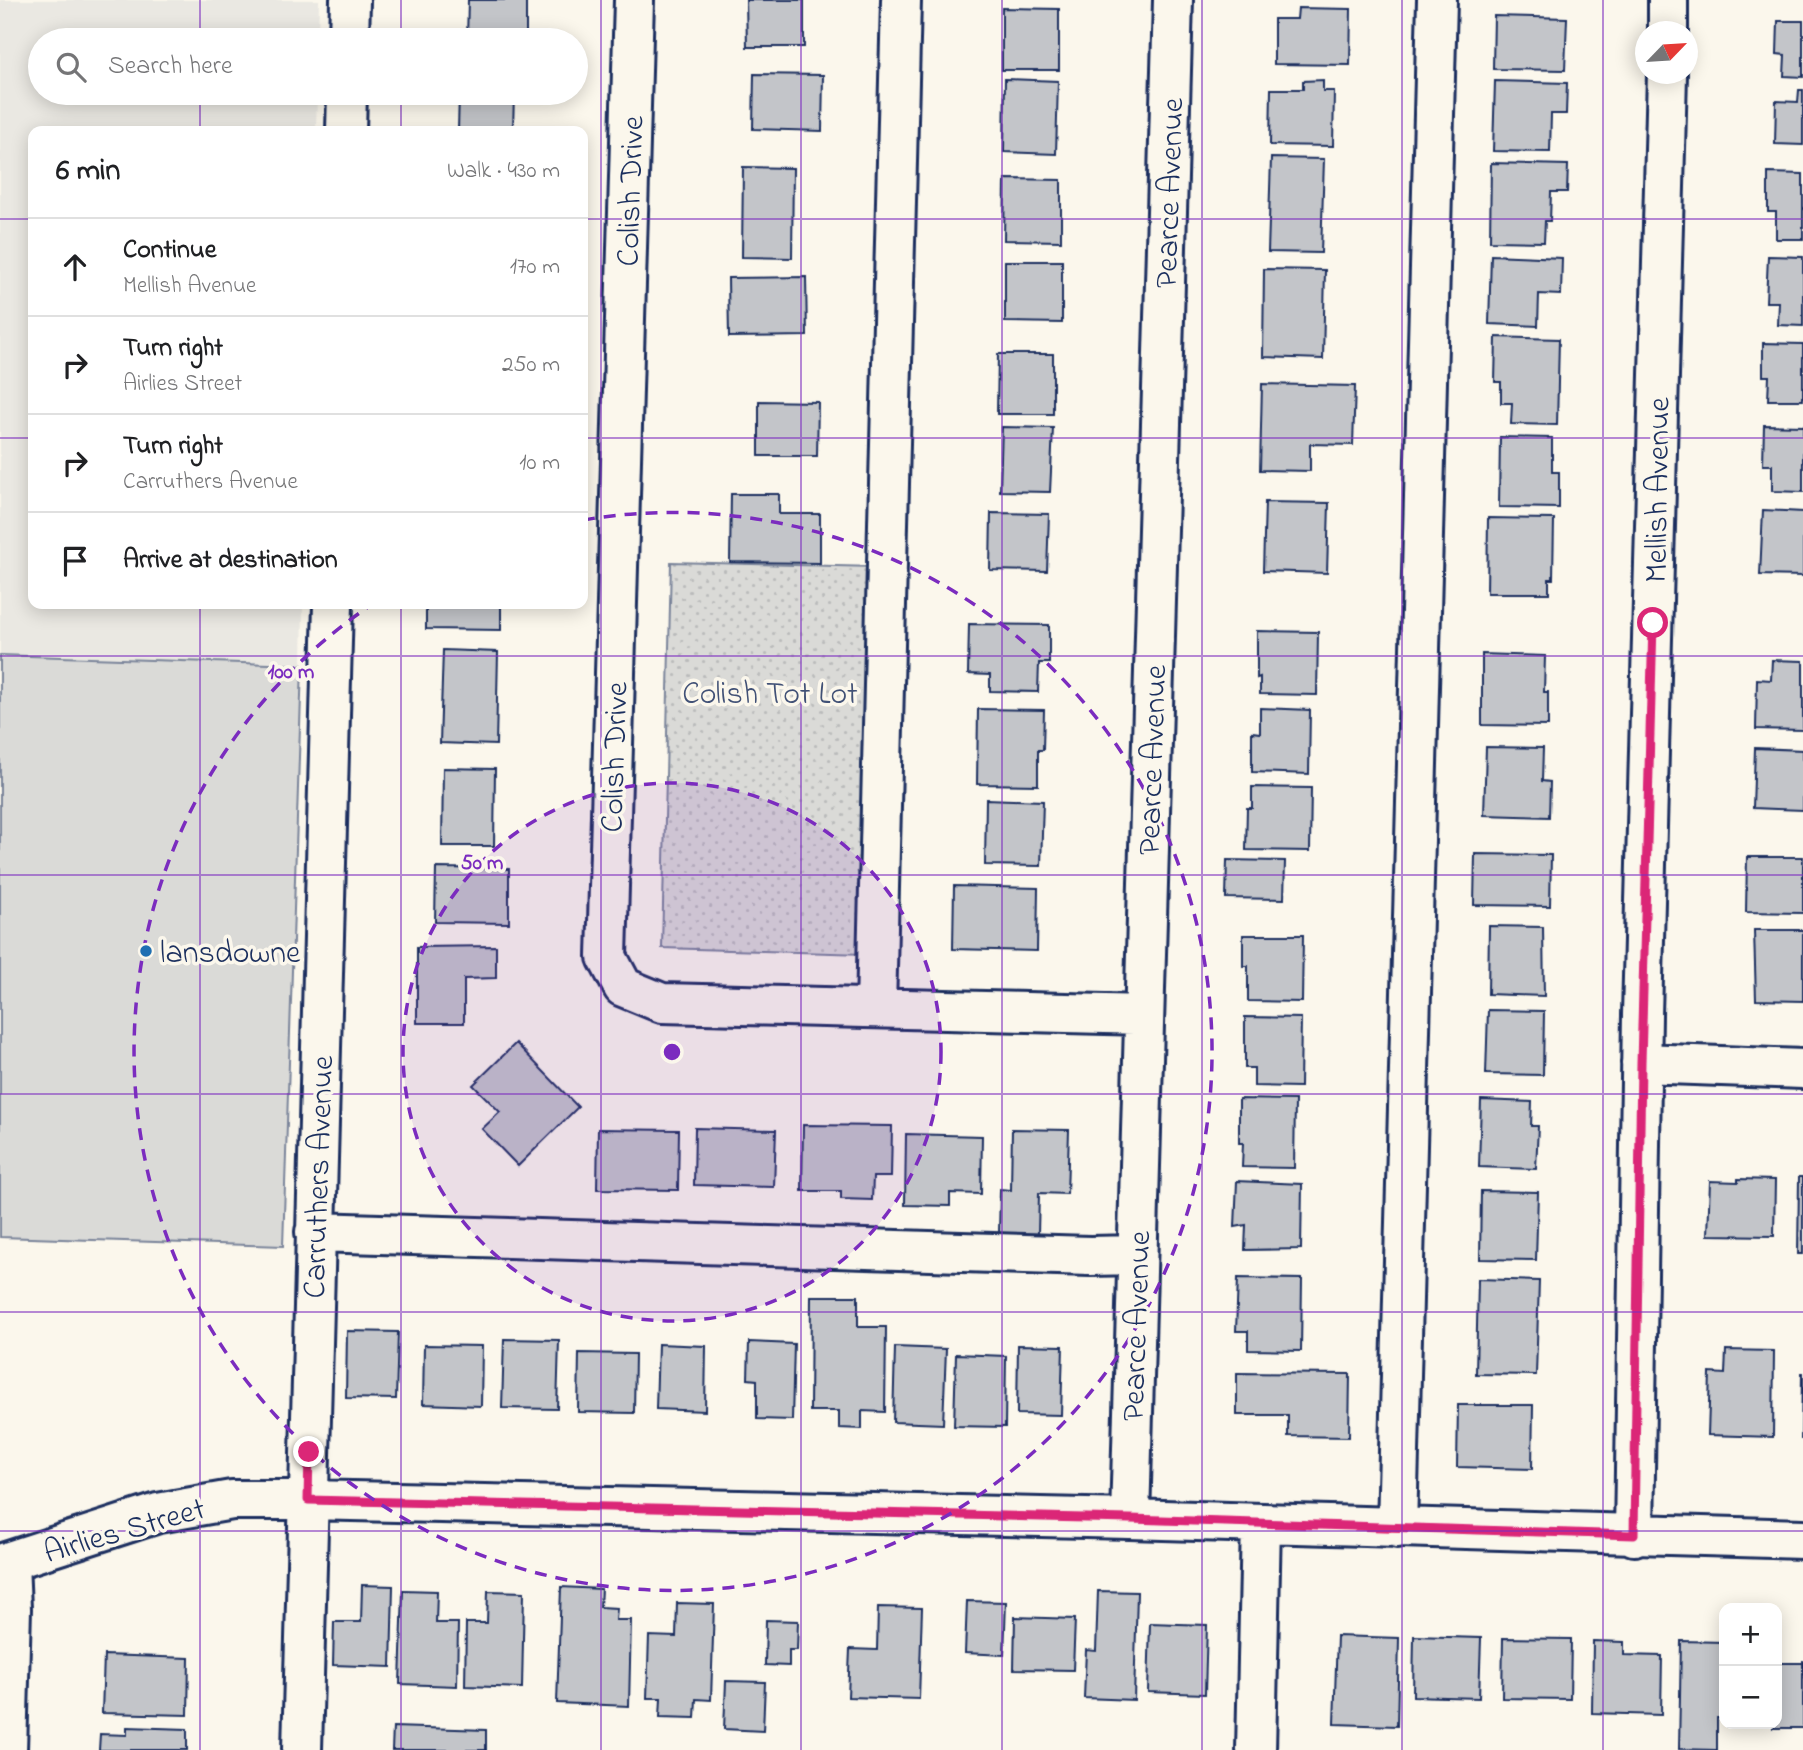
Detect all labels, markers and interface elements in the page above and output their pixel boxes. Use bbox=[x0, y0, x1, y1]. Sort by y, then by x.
north arrow bbox=[1635, 21, 1698, 84]
search box bbox=[28, 28, 588, 105]
icon: search bbox=[52, 48, 90, 86]
text: Search here bbox=[108, 48, 233, 86]
street label: Pearce Avenue bbox=[1145, 97, 1198, 289]
street label: Colish Drive bbox=[606, 114, 659, 267]
text: 6 min bbox=[56, 150, 120, 194]
text: Walk · 430 m bbox=[447, 155, 560, 188]
text: Continue bbox=[123, 232, 216, 270]
icon: ahead bbox=[56, 248, 94, 286]
text: 170 m bbox=[510, 251, 560, 284]
text: Mellish Avenue bbox=[123, 270, 256, 303]
text: Turn right bbox=[123, 330, 223, 368]
icon: right bbox=[56, 346, 94, 384]
text: 250 m bbox=[502, 349, 560, 382]
text: Airlies Street bbox=[123, 368, 242, 401]
street label: Mellish Avenue bbox=[1634, 396, 1685, 583]
text: Turn right bbox=[123, 428, 223, 466]
icon: right bbox=[56, 444, 94, 482]
text: 10 m bbox=[519, 447, 560, 480]
text: Carruthers Avenue bbox=[123, 466, 298, 499]
icon: arrive bbox=[56, 542, 94, 580]
text: Arrive at destination bbox=[123, 542, 338, 580]
route start bbox=[1637, 607, 1668, 638]
text: 100 m bbox=[268, 658, 314, 688]
street label: Pearce Avenue bbox=[1128, 664, 1181, 856]
park label: Colish Tot Lot bbox=[682, 672, 858, 719]
street label: Colish Drive bbox=[590, 680, 643, 833]
text: 50 m bbox=[461, 849, 503, 879]
place label: lansdowne bbox=[160, 931, 301, 978]
marker: lansdowne bbox=[138, 943, 154, 959]
centre of rings bbox=[660, 1040, 684, 1064]
street label: Carruthers Avenue bbox=[293, 1054, 348, 1299]
street label: Pearce Avenue bbox=[1112, 1230, 1165, 1422]
route end bbox=[293, 1436, 324, 1467]
street label: Airlies Street bbox=[39, 1487, 211, 1578]
map controls bbox=[1719, 1603, 1782, 1729]
button: + bbox=[1719, 1603, 1782, 1666]
button: − bbox=[1719, 1666, 1782, 1729]

